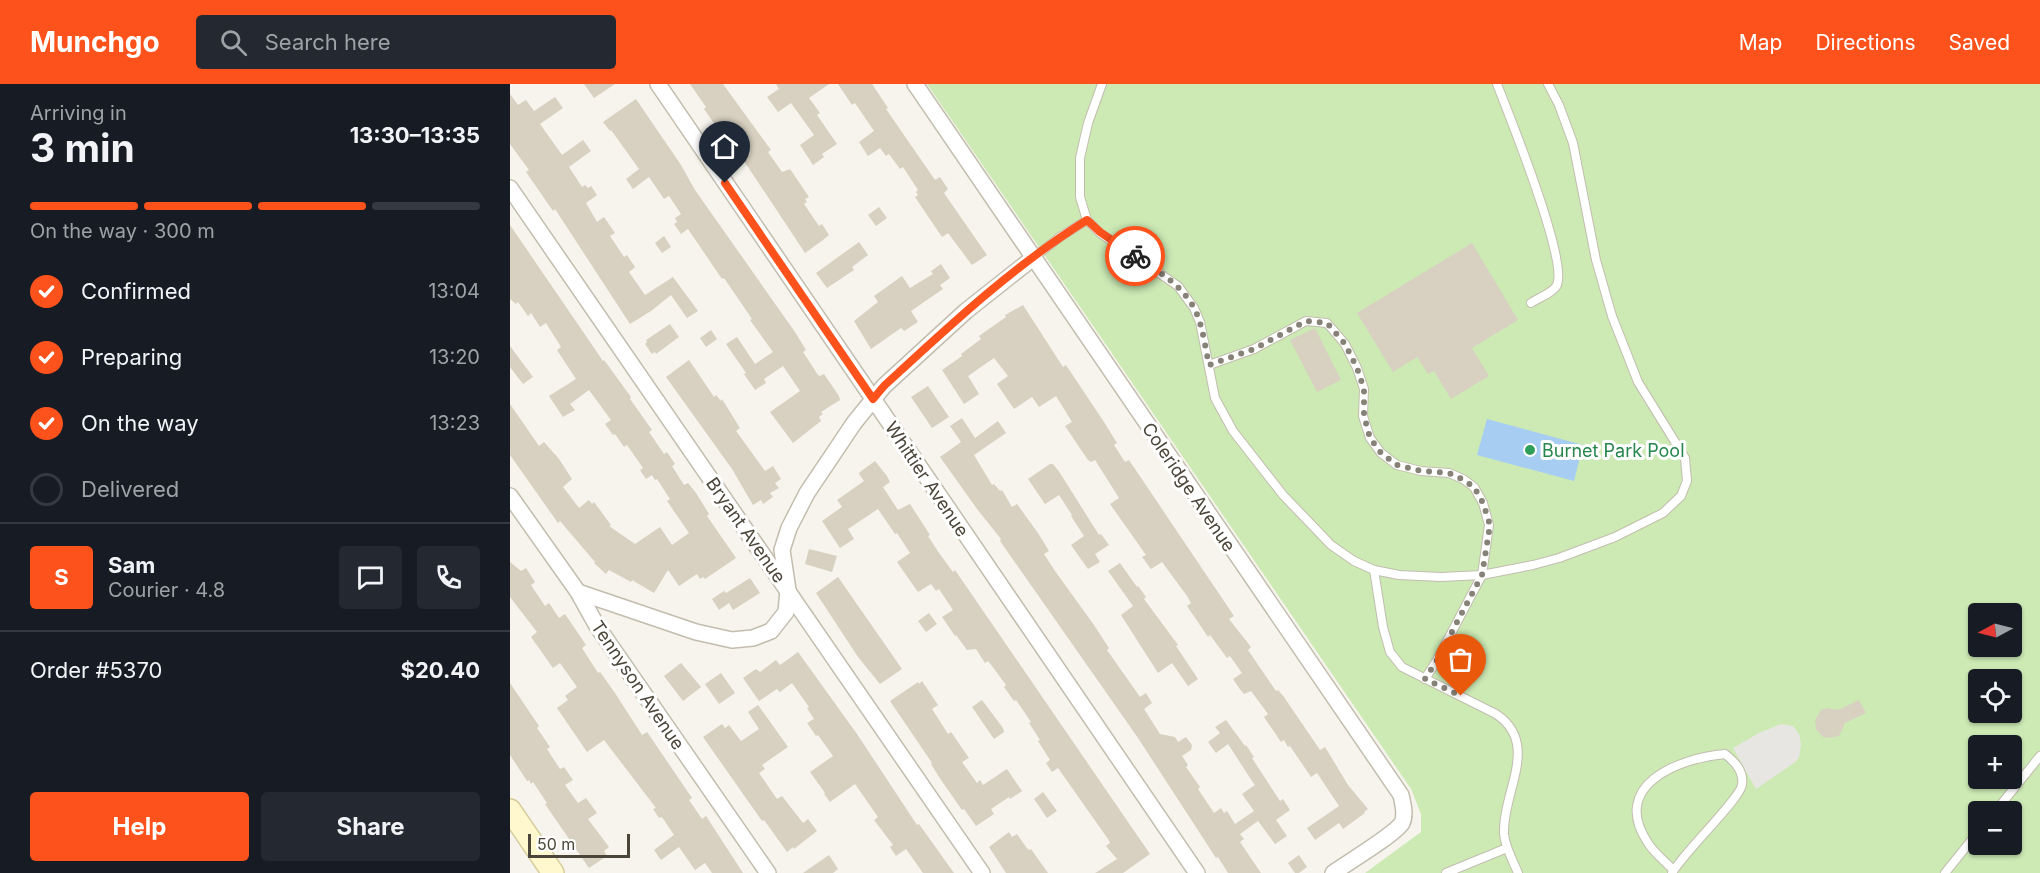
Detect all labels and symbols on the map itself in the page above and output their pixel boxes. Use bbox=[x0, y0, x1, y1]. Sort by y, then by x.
pin bbox=[699, 121, 750, 183]
courier bbox=[1105, 226, 1165, 286]
street label: Whittier Avenue bbox=[881, 418, 973, 540]
street label: Coleridge Avenue bbox=[1138, 419, 1240, 555]
place label: Burnet Park Pool bbox=[1542, 440, 1685, 461]
marker: Burnet Park Pool bbox=[1523, 443, 1537, 457]
street label: Bryant Avenue bbox=[702, 473, 790, 587]
north arrow bbox=[1968, 603, 2022, 657]
street label: Tennyson Avenue bbox=[587, 617, 689, 753]
pin bbox=[1435, 634, 1486, 696]
scale bar bbox=[528, 831, 630, 858]

